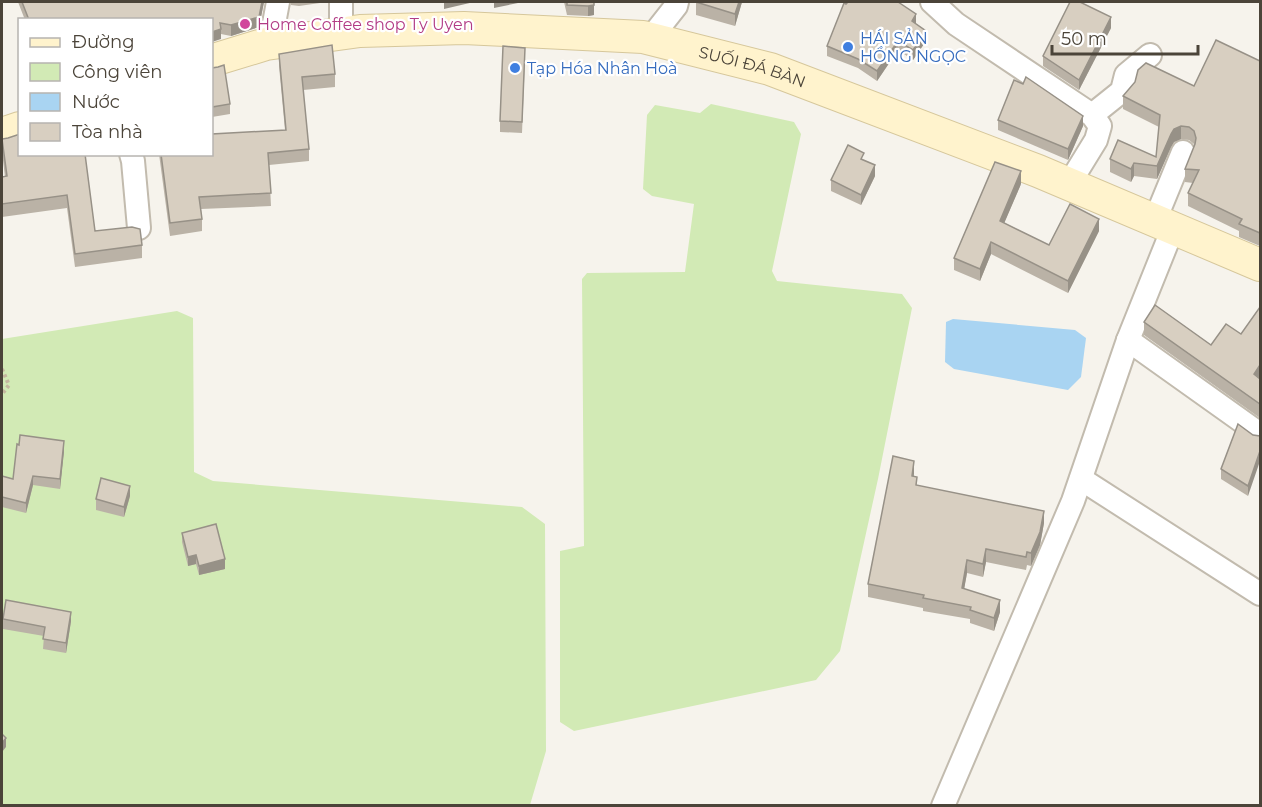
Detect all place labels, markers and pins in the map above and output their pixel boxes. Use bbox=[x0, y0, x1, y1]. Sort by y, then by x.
place label: Home Coffee shop Ty Uyen bbox=[257, 15, 473, 34]
marker: Home Coffee shop Ty Uyen bbox=[238, 17, 252, 31]
place label: HÁI SẢN HỒNG NGỌC bbox=[860, 28, 966, 66]
marker: HÁI SẢN HỒNG NGỌC bbox=[841, 40, 855, 54]
place label: Tạp Hóa Nhân Hoà bbox=[527, 59, 678, 78]
marker: Tạp Hóa Nhân Hoà bbox=[508, 61, 522, 75]

